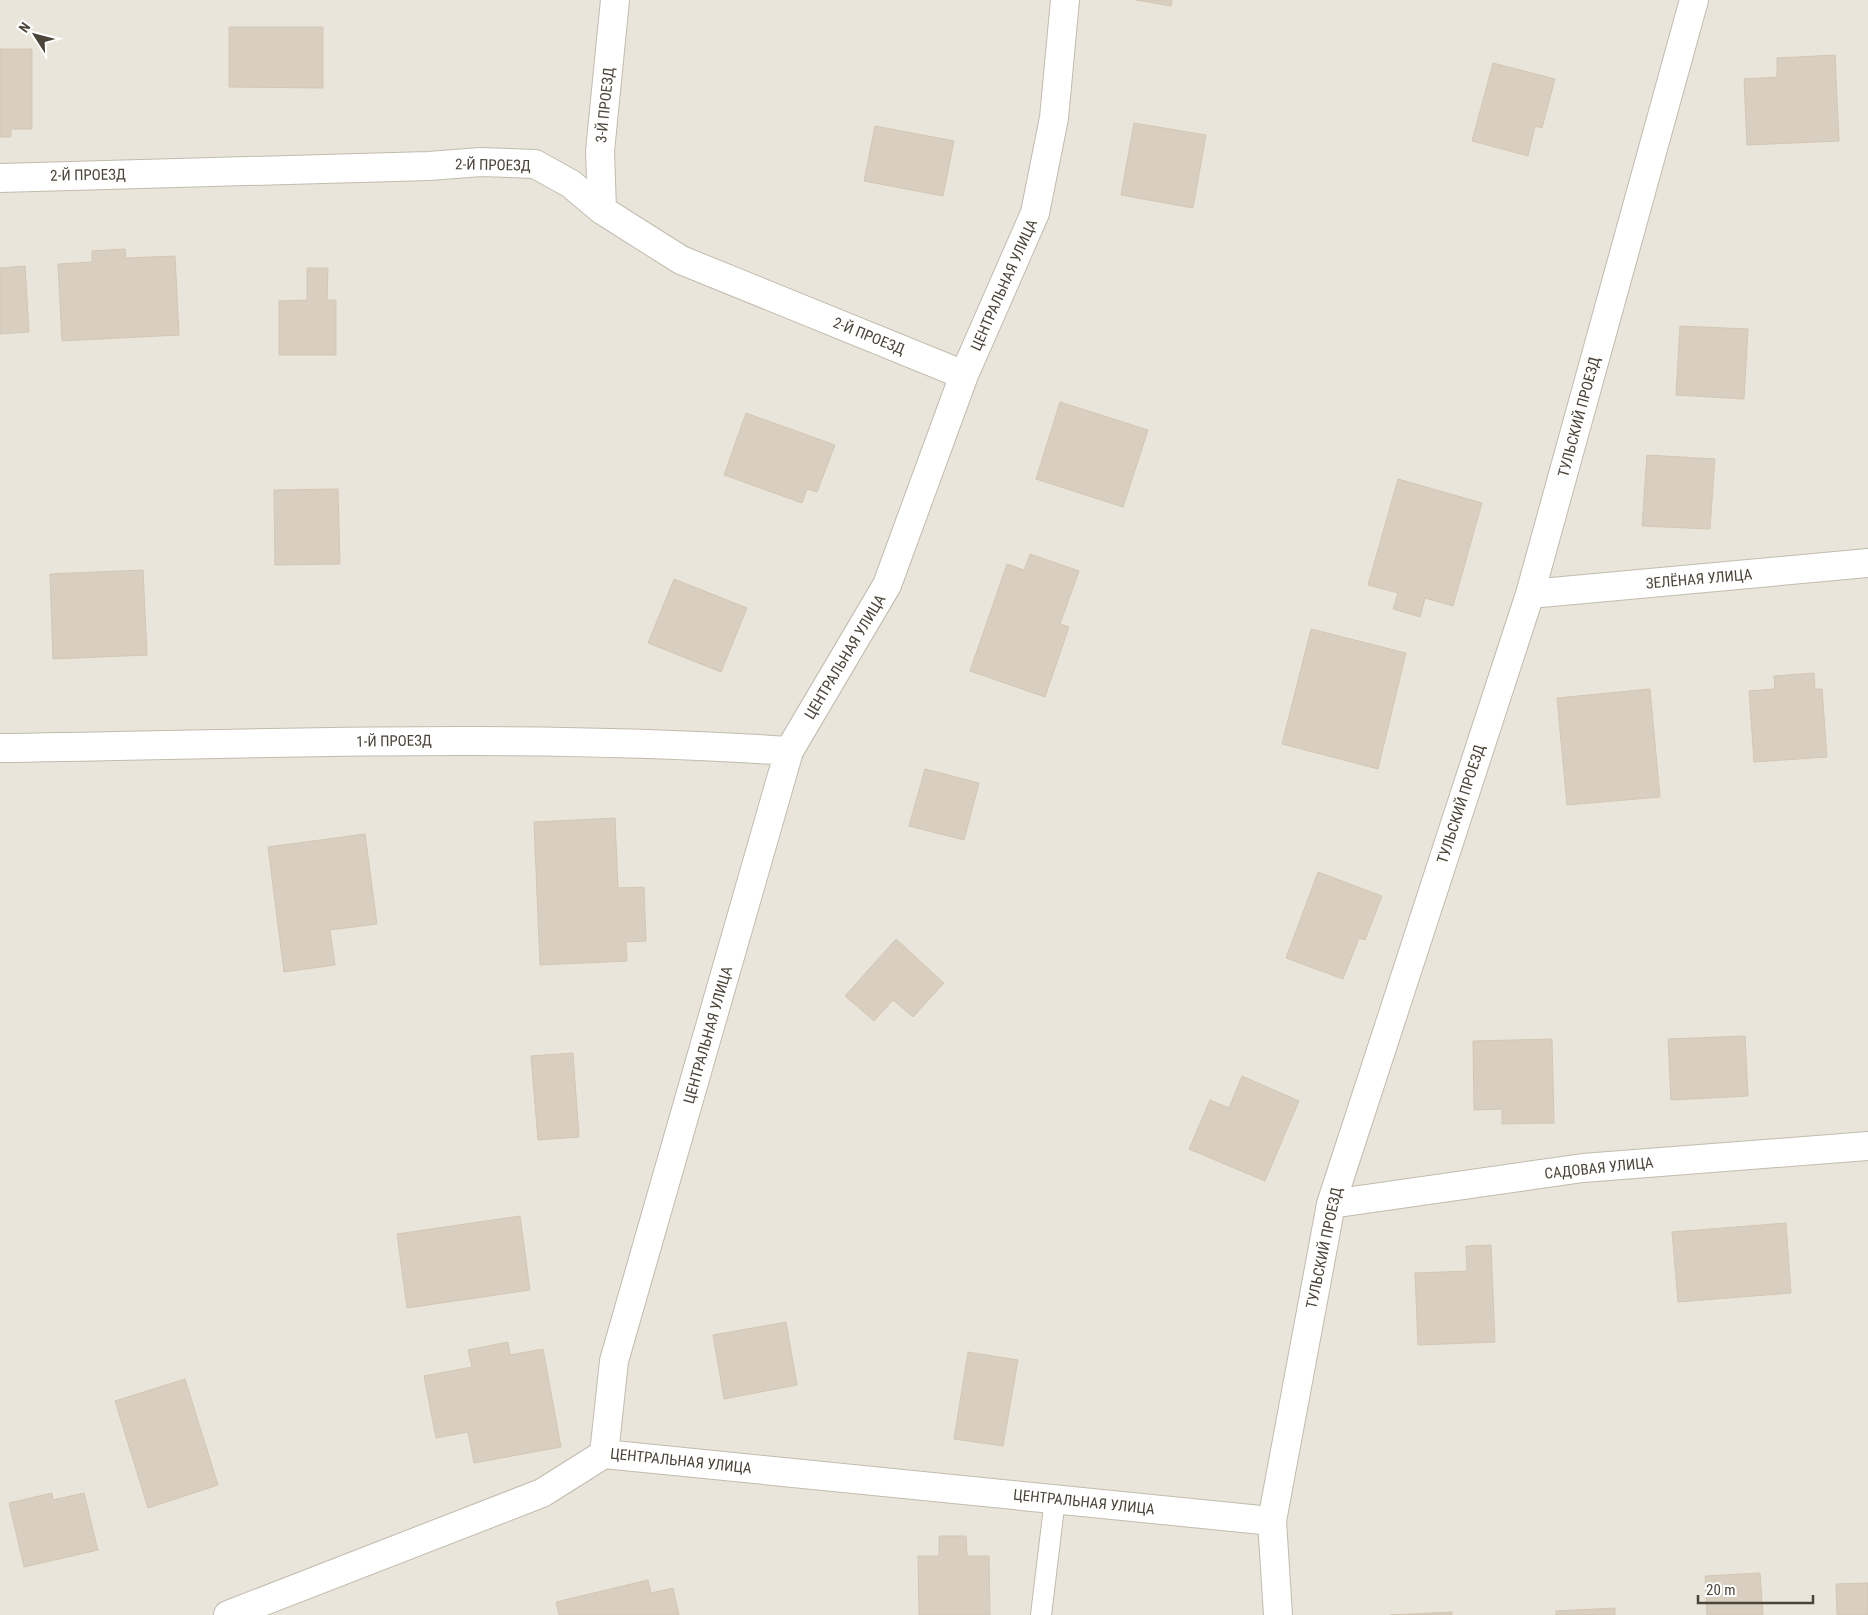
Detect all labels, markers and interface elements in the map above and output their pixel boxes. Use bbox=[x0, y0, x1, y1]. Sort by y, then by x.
north arrow bbox=[10, 10, 60, 60]
text: N bbox=[15, 19, 33, 36]
street label: 3-Й ПРОЕЗД bbox=[592, 66, 618, 144]
street label: 2-Й ПРОЕЗД bbox=[455, 155, 531, 175]
street label: 2-Й ПРОЕЗД bbox=[50, 165, 126, 185]
street label: ЦЕНТРАЛЬНАЯ УЛИЦА bbox=[967, 216, 1041, 354]
street label: 2-Й ПРОЕЗД bbox=[831, 313, 908, 359]
street label: ТУЛЬСКИЙ ПРОЕЗД bbox=[1554, 355, 1604, 479]
street label: ЗЕЛЁНАЯ УЛИЦА bbox=[1645, 565, 1753, 593]
street label: ЦЕНТРАЛЬНАЯ УЛИЦА bbox=[801, 591, 890, 723]
street label: 1-Й ПРОЕЗД bbox=[356, 731, 432, 751]
street label: ТУЛЬСКИЙ ПРОЕЗД bbox=[1433, 742, 1489, 866]
street label: ЦЕНТРАЛЬНАЯ УЛИЦА bbox=[680, 964, 736, 1106]
street label: САДОВАЯ УЛИЦА bbox=[1544, 1153, 1655, 1183]
street label: ТУЛЬСКИЙ ПРОЕЗД bbox=[1302, 1185, 1346, 1310]
street label: ЦЕНТРАЛЬНАЯ УЛИЦА bbox=[609, 1445, 753, 1477]
street label: ЦЕНТРАЛЬНАЯ УЛИЦА bbox=[1012, 1486, 1156, 1518]
scale bar bbox=[1698, 1572, 1813, 1604]
text: 20 m bbox=[1706, 1581, 1736, 1599]

